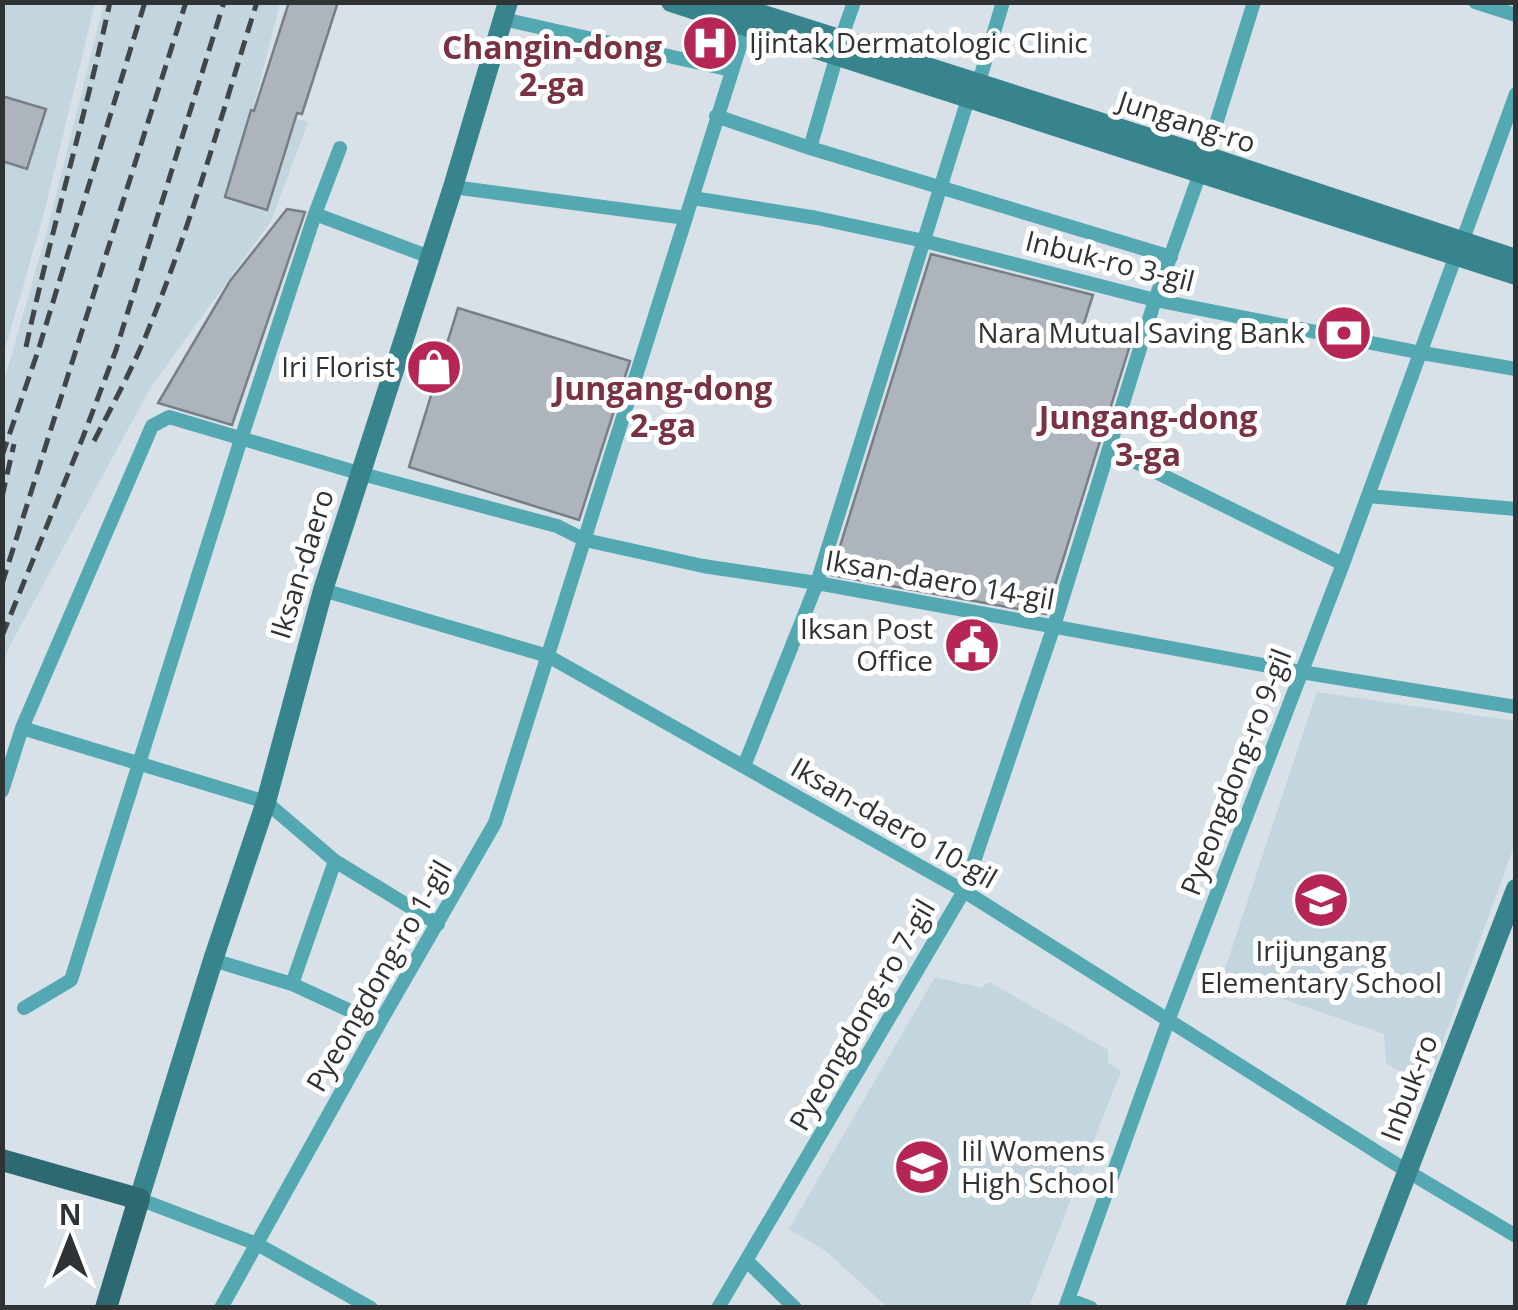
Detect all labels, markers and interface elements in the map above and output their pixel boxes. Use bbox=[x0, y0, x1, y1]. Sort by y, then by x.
hospital icon: Ijintak Dermatologic Clinic bbox=[680, 13, 740, 73]
place label: Ijintak Dermatologic Clinic bbox=[749, 23, 1088, 61]
district label: Changin-dong 2-ga bbox=[442, 25, 662, 105]
street label: Jungang-ro bbox=[1111, 80, 1261, 161]
street label: Inbuk-ro 3-gil bbox=[1022, 221, 1199, 299]
bank icon: Nara Mutual Saving Bank bbox=[1314, 303, 1374, 363]
place label: Nara Mutual Saving Bank bbox=[978, 313, 1305, 351]
shop icon: Iri Florist bbox=[404, 337, 464, 397]
place label: Iri Florist bbox=[281, 347, 395, 385]
district label: Jungang-dong 2-ga bbox=[551, 366, 772, 446]
district label: Jungang-dong 3-ga bbox=[1036, 395, 1257, 475]
street label: Iksan-daero bbox=[260, 484, 342, 643]
street label: Iksan-daero 14-gil bbox=[823, 540, 1058, 618]
place label: Iksan Post Office bbox=[800, 609, 933, 679]
public building icon: Iksan Post Office bbox=[942, 615, 1002, 675]
street label: Pyeongdong-ro 9-gil bbox=[1171, 643, 1300, 900]
street label: Iksan-daero 10-gil bbox=[785, 748, 1004, 897]
street label: Pyeongdong-ro 1-gil bbox=[296, 853, 460, 1098]
school or university icon: Irijungang Elementary School bbox=[1291, 870, 1351, 930]
street label: Pyeongdong-ro 7-gil bbox=[779, 892, 943, 1137]
place label: Irijungang Elementary School bbox=[1200, 931, 1442, 1001]
street label: Inbuk-ro bbox=[1370, 1029, 1446, 1146]
place label: Iil Womens High School bbox=[961, 1131, 1115, 1201]
school or university icon: Iil Womens High School bbox=[892, 1137, 952, 1197]
north arrow bbox=[20, 1190, 120, 1290]
text: N bbox=[59, 1195, 81, 1233]

